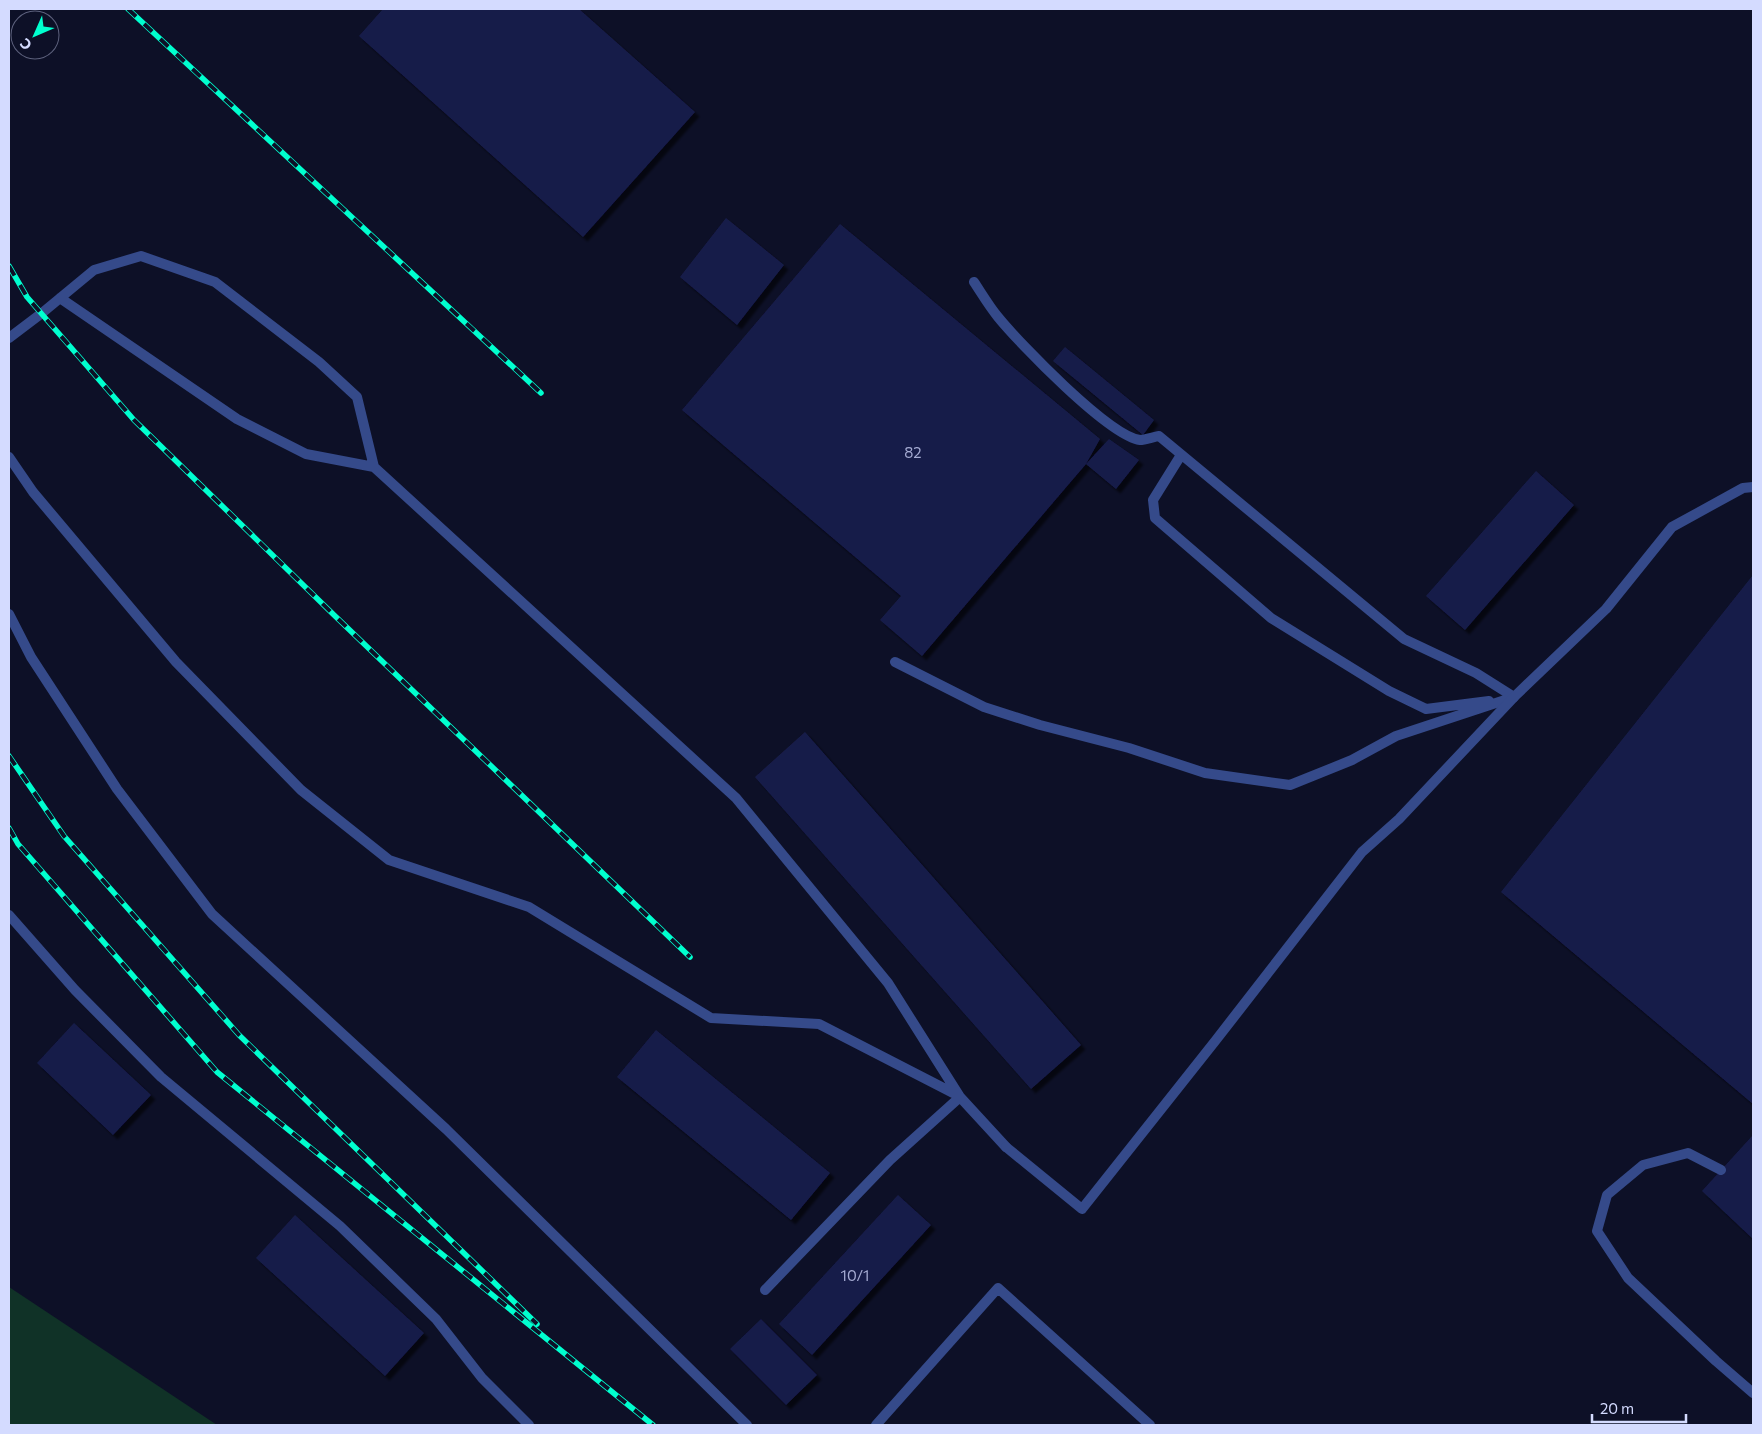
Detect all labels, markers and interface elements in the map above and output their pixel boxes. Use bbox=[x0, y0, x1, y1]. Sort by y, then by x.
north arrow bbox=[10, 10, 60, 60]
text: С bbox=[16, 35, 35, 54]
house number: 82 bbox=[904, 443, 922, 461]
house number: 10/1 bbox=[841, 1266, 870, 1284]
scale bar bbox=[1592, 1392, 1686, 1424]
text: 20 m bbox=[1600, 1399, 1634, 1417]

